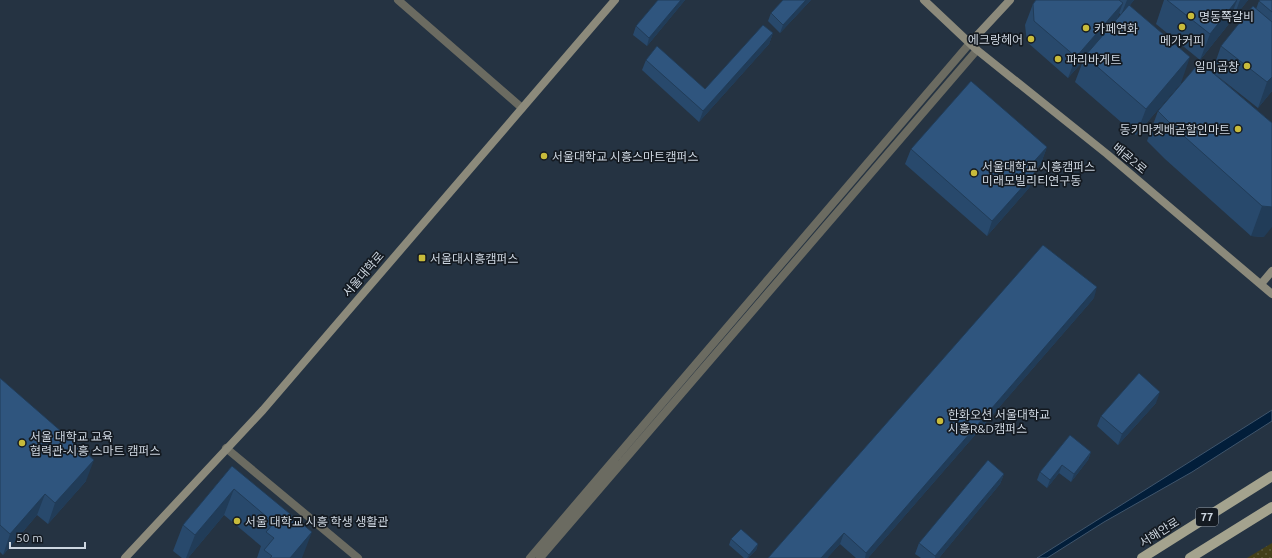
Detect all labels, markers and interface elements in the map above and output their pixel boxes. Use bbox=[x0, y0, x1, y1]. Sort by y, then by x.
place label: 명동쪽갈비 bbox=[1199, 10, 1254, 23]
marker: 명동쪽갈비 bbox=[1186, 11, 1196, 21]
place label: 카페연화 bbox=[1094, 22, 1138, 35]
marker: 메가커피 bbox=[1177, 22, 1187, 32]
marker: 카페연화 bbox=[1081, 23, 1091, 33]
place label: 에크랑헤어 bbox=[968, 33, 1023, 46]
marker: 에크랑헤어 bbox=[1026, 34, 1036, 44]
place label: 메가커피 bbox=[1160, 34, 1204, 47]
place label: 파리바게트 bbox=[1066, 53, 1121, 66]
marker: 파리바게트 bbox=[1053, 54, 1063, 64]
place label: 일미곱창 bbox=[1195, 60, 1239, 73]
marker: 일미곱창 bbox=[1242, 61, 1252, 71]
place label: 동키마켓배곧할인마트 bbox=[1120, 123, 1230, 136]
marker: 동키마켓배곧할인마트 bbox=[1233, 124, 1243, 134]
street label: 배곧2로 bbox=[1111, 140, 1149, 176]
place label: 서울대학교 시흥스마트캠퍼스 bbox=[552, 150, 698, 163]
marker: 서울대학교 시흥스마트캠퍼스 bbox=[539, 151, 549, 161]
place label: 서울대학교 시흥캠퍼스 미래모빌리티연구동 bbox=[982, 160, 1095, 187]
marker: 서울대학교 시흥캠퍼스 미래모빌리티연구동 bbox=[969, 168, 979, 178]
street label: 서울대학로 bbox=[340, 249, 386, 299]
place label: 서울대시흥캠퍼스 bbox=[430, 252, 518, 265]
marker: 서울대시흥캠퍼스 bbox=[417, 253, 427, 263]
place label: 한화오션 서울대학교 시흥R&D캠퍼스 bbox=[948, 408, 1050, 435]
marker: 한화오션 서울대학교 시흥R&D캠퍼스 bbox=[935, 416, 945, 426]
place label: 서울 대학교 교육 협력관-시흥 스마트 캠퍼스 bbox=[30, 430, 160, 457]
marker: 서울 대학교 교육 협력관-시흥 스마트 캠퍼스 bbox=[17, 438, 27, 448]
road number: 77 bbox=[1196, 508, 1218, 526]
place label: 서울 대학교 시흥 학생 생활관 bbox=[245, 515, 388, 528]
street label: 서해안로 bbox=[1137, 515, 1181, 549]
marker: 서울 대학교 시흥 학생 생활관 bbox=[232, 516, 242, 526]
scale bar bbox=[10, 524, 85, 550]
text: 50 m bbox=[16, 531, 43, 544]

